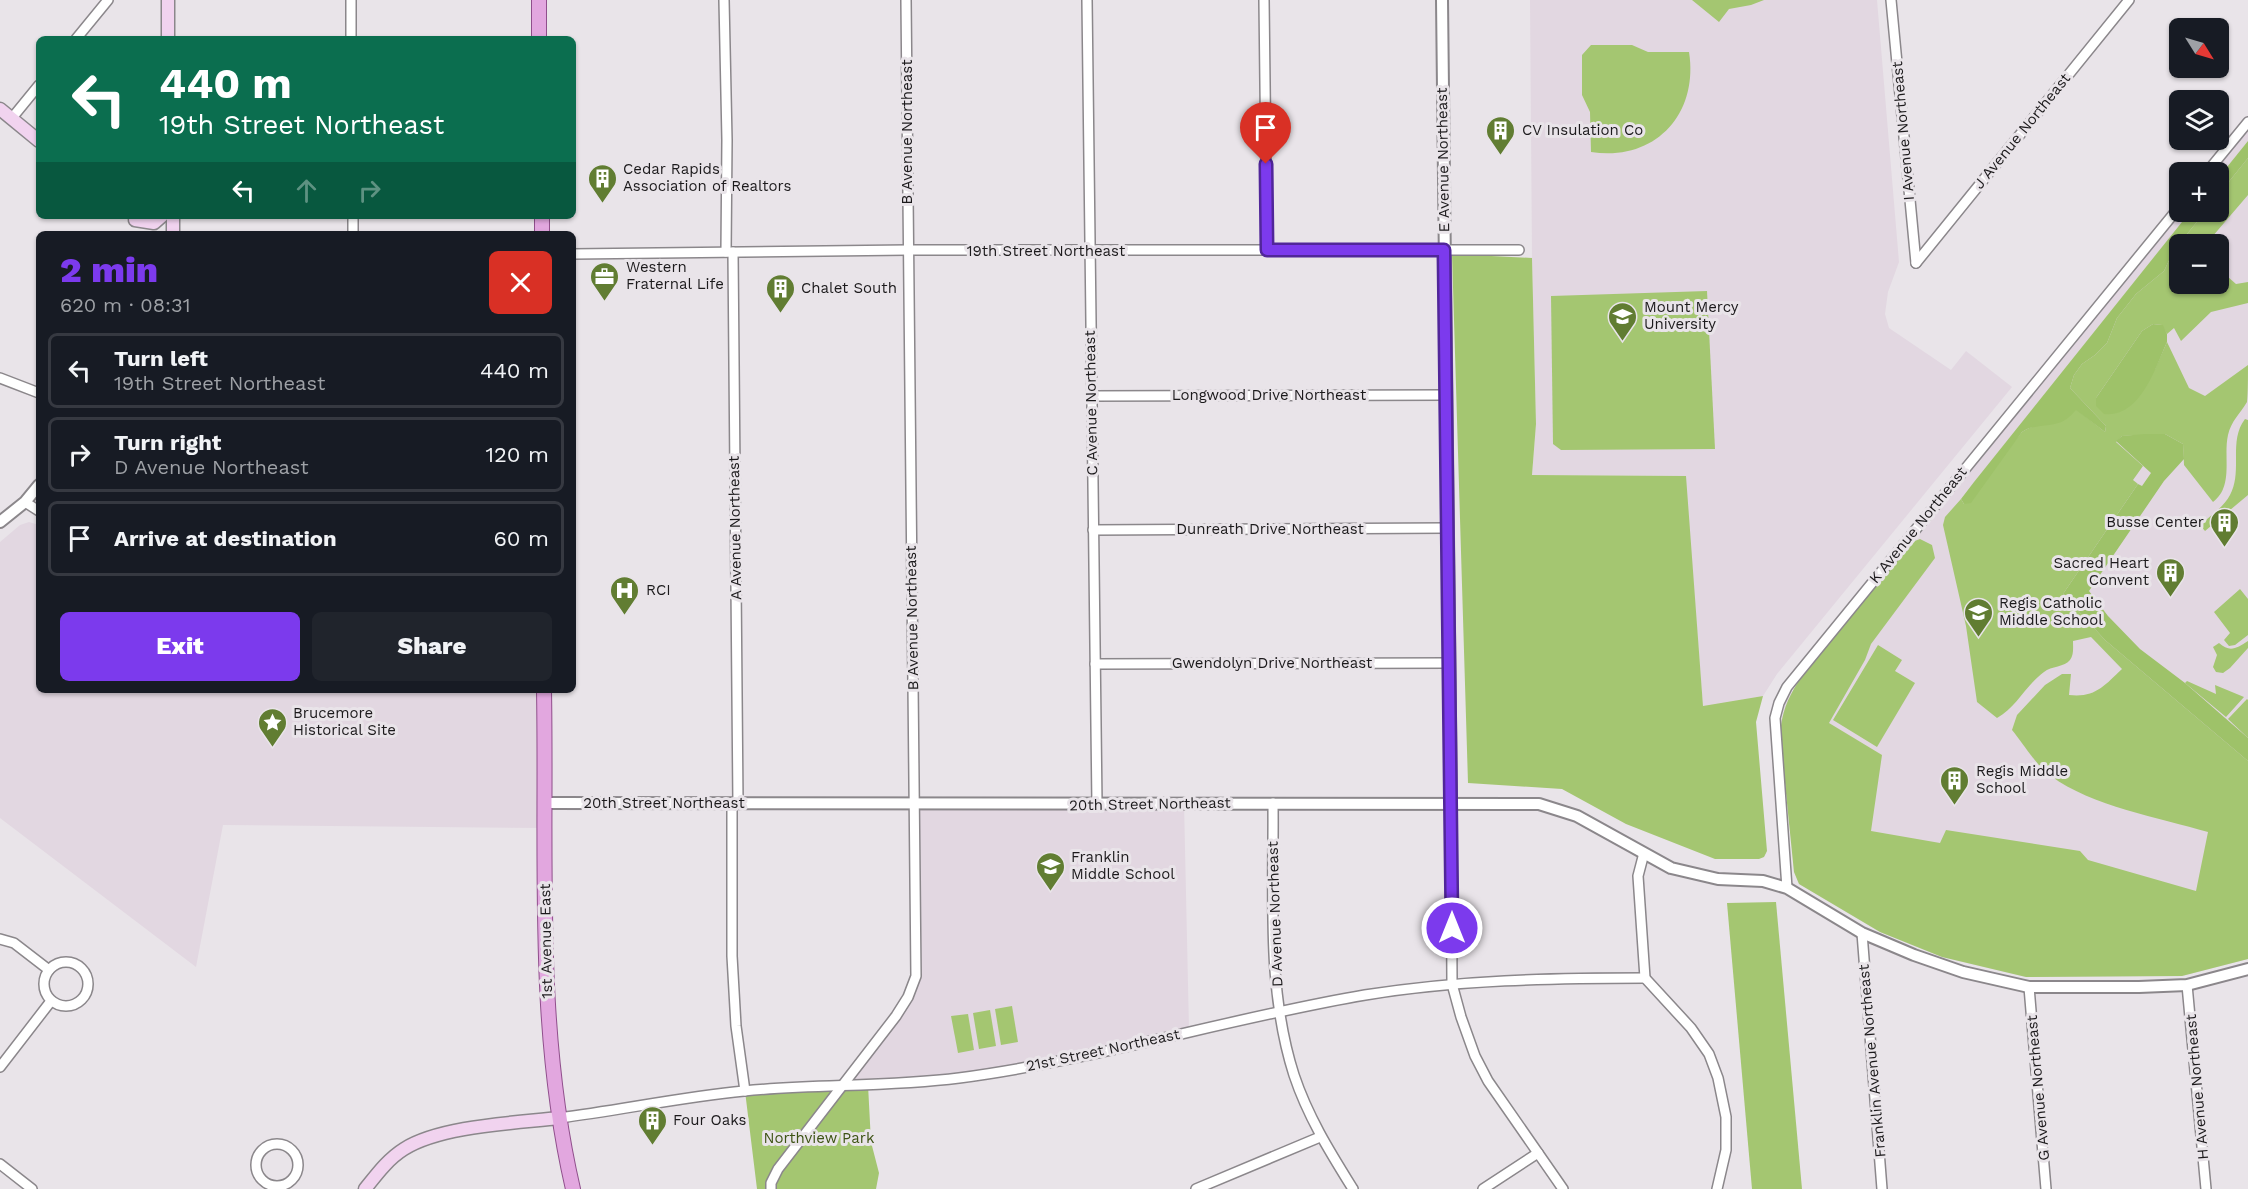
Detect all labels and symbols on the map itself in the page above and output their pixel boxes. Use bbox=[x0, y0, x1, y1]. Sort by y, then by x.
north arrow bbox=[2169, 18, 2229, 78]
street label: B Avenue Northeast bbox=[898, 59, 916, 204]
street label: I Avenue Northeast bbox=[1888, 60, 1918, 201]
street label: J Avenue Northeast bbox=[1970, 69, 2075, 192]
street label: E Avenue Northeast bbox=[1433, 87, 1453, 233]
pin bbox=[1240, 102, 1291, 164]
building icon: CV Insulation Co bbox=[1485, 114, 1517, 156]
place label: CV Insulation Co bbox=[1522, 121, 1643, 139]
place label: Cedar Rapids Association of Realtors bbox=[623, 160, 791, 195]
building icon: Cedar Rapids Association of Realtors bbox=[586, 162, 618, 204]
street label: 19th Street Northeast bbox=[967, 242, 1126, 260]
place label: Western Fraternal Life bbox=[626, 258, 724, 293]
office icon: Western Fraternal Life bbox=[589, 260, 621, 302]
building icon: Chalet South bbox=[764, 272, 796, 314]
place label: Chalet South bbox=[801, 279, 897, 297]
place label: Mount Mercy University bbox=[1644, 298, 1739, 333]
school or university icon: Mount Mercy University bbox=[1607, 300, 1639, 342]
street label: C Avenue Northeast bbox=[1081, 329, 1101, 476]
street label: Longwood Drive Northeast bbox=[1172, 386, 1367, 404]
street label: A Avenue Northeast bbox=[725, 455, 745, 600]
street label: K Avenue Northeast bbox=[1865, 463, 1971, 587]
building icon: Busse Center bbox=[2209, 506, 2241, 548]
place label: Busse Center bbox=[2106, 513, 2204, 531]
street label: Dunreath Drive Northeast bbox=[1176, 520, 1365, 538]
street label: B Avenue Northeast bbox=[902, 545, 922, 691]
place label: Sacred Heart Convent bbox=[2054, 554, 2150, 589]
building icon: Sacred Heart Convent bbox=[2154, 556, 2186, 598]
hospital icon: RCI bbox=[609, 574, 641, 616]
place label: RCI bbox=[646, 581, 671, 599]
place label: Regis Catholic Middle School bbox=[1999, 594, 2103, 629]
school or university icon: Regis Catholic Middle School bbox=[1962, 596, 1994, 638]
street label: Gwendolyn Drive Northeast bbox=[1172, 654, 1373, 672]
place label: Brucemore Historical Site bbox=[293, 704, 396, 739]
place icon: Brucemore Historical Site bbox=[256, 706, 288, 748]
place label: Regis Middle School bbox=[1976, 762, 2068, 797]
building icon: Regis Middle School bbox=[1939, 764, 1971, 806]
street label: 20th Street Northeast bbox=[583, 794, 745, 812]
street label: 20th Street Northeast bbox=[1069, 794, 1232, 814]
street label: D Avenue Northeast bbox=[1263, 840, 1287, 987]
place label: Franklin Middle School bbox=[1071, 848, 1175, 883]
school or university icon: Franklin Middle School bbox=[1034, 850, 1066, 892]
street label: 1st Avenue East bbox=[536, 883, 556, 999]
position arrow bbox=[1420, 896, 1484, 960]
street label: Franklin Avenue Northeast bbox=[1855, 963, 1889, 1158]
street label: H Avenue Northeast bbox=[2182, 1013, 2212, 1161]
street label: G Avenue Northeast bbox=[2023, 1014, 2053, 1162]
street label: 21st Street Northeast bbox=[1025, 1025, 1182, 1075]
building icon: Four Oaks bbox=[636, 1104, 668, 1146]
place label: Four Oaks bbox=[673, 1111, 747, 1129]
park label: Northview Park bbox=[764, 1129, 875, 1147]

